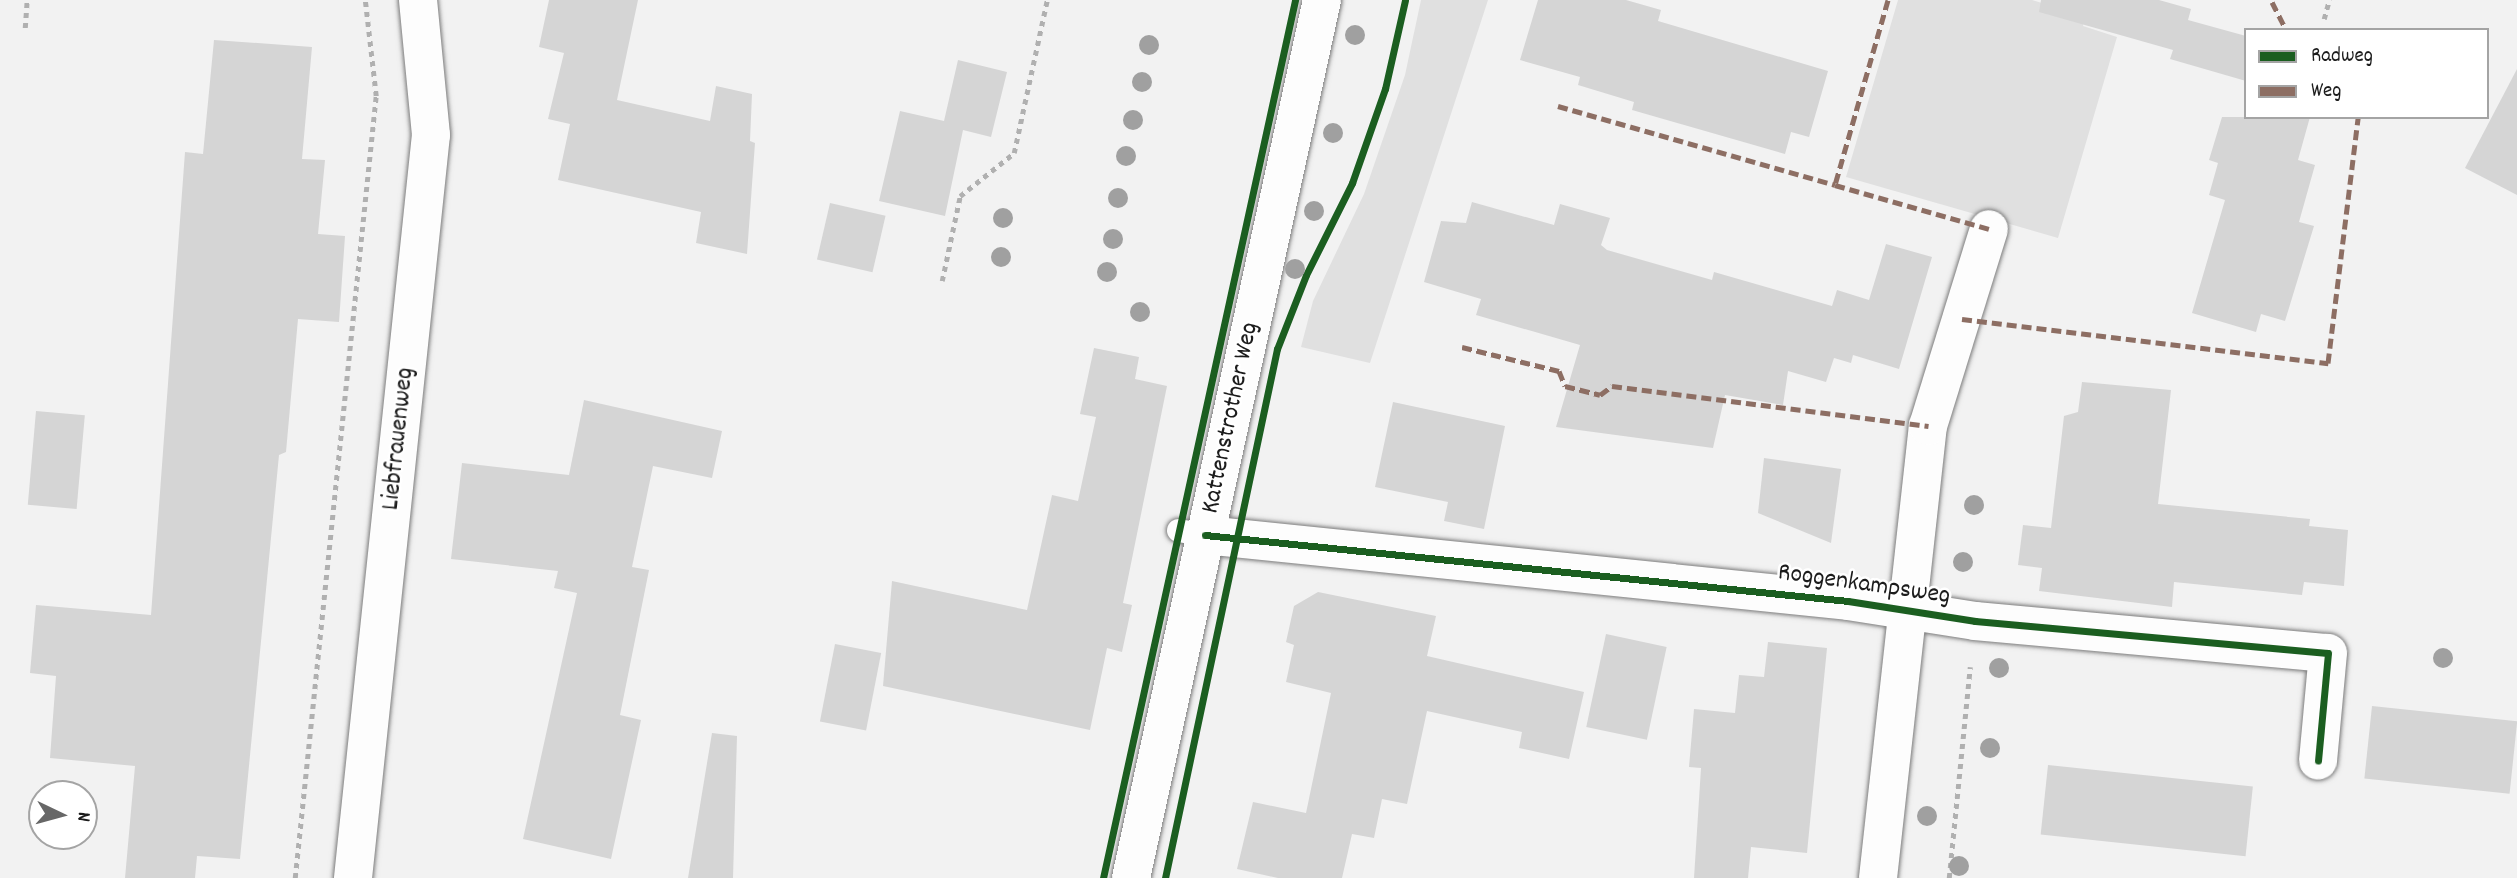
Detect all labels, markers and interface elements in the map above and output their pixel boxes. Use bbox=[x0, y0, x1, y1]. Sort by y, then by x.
legend bbox=[2244, 28, 2489, 119]
text: Radweg bbox=[2311, 42, 2373, 72]
text: Weg bbox=[2311, 77, 2342, 107]
street label: Kattenstrother Weg bbox=[1195, 319, 1267, 517]
street label: Liebfrauenweg bbox=[376, 366, 422, 512]
street label: Roggenkampsweg bbox=[1776, 557, 1952, 613]
north arrow bbox=[28, 780, 98, 850]
text: N bbox=[69, 811, 96, 823]

